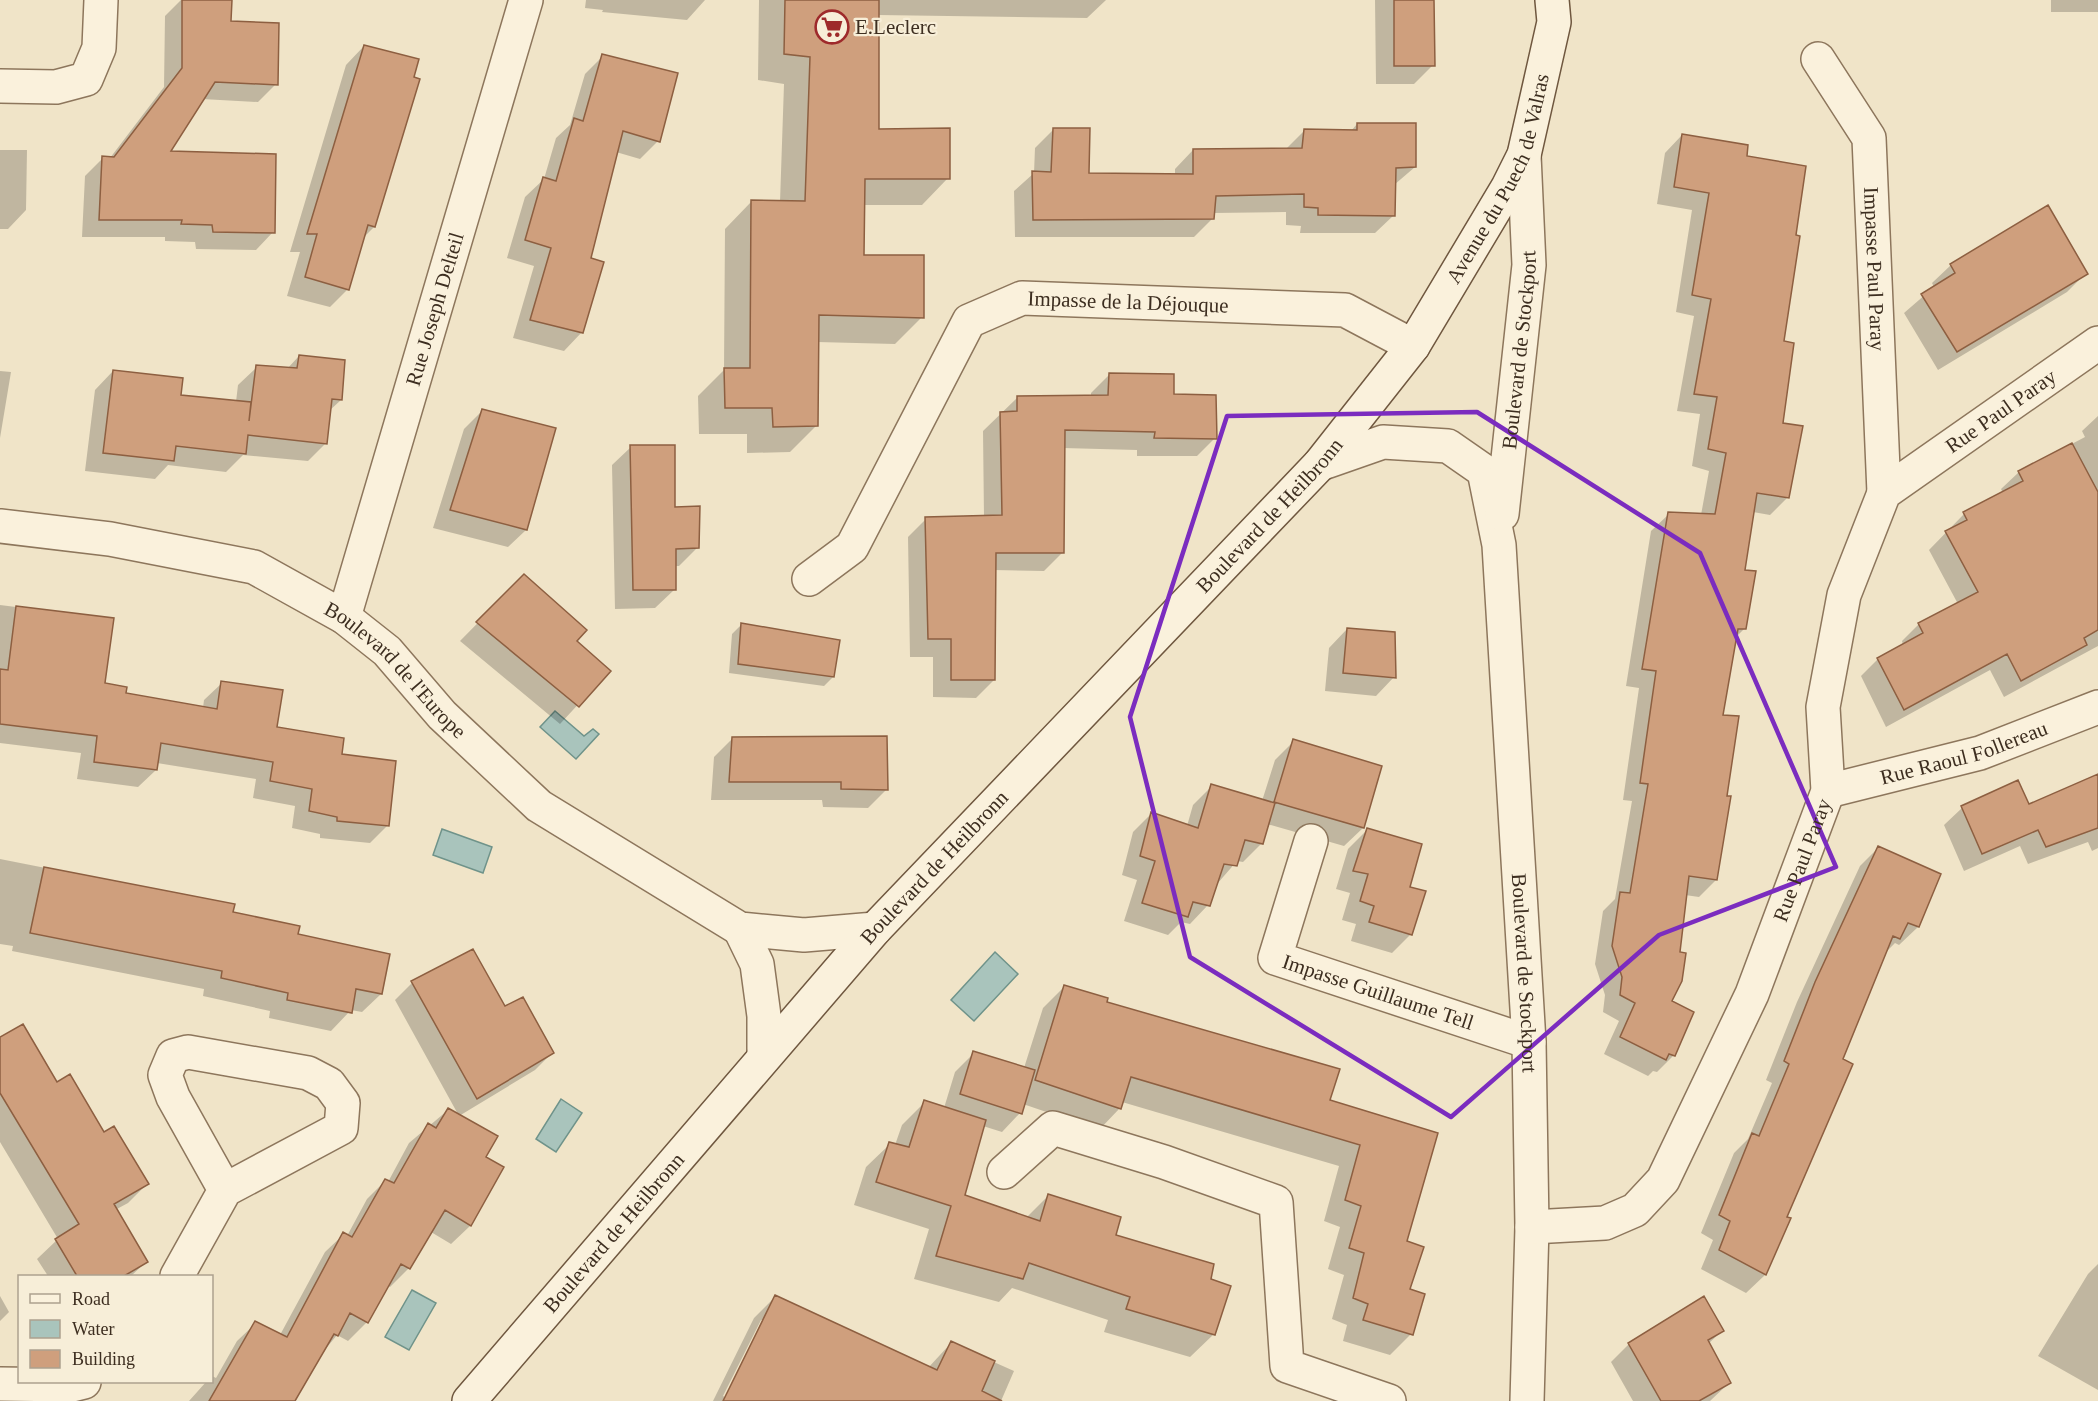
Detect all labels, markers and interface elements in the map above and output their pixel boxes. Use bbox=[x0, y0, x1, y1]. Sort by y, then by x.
supermarket icon: E.Leclerc bbox=[814, 9, 850, 45]
place label: E.Leclerc bbox=[855, 15, 936, 39]
street label: Avenue du Puech de Valras bbox=[1441, 71, 1554, 288]
street label: Impasse Paul Paray bbox=[1859, 186, 1890, 352]
street label: Rue Joseph Delteil bbox=[401, 229, 469, 389]
street label: Boulevard de Stockport bbox=[1497, 250, 1541, 450]
street label: Impasse de la Déjouque bbox=[1027, 286, 1229, 318]
street label: Rue Paul Paray bbox=[1941, 364, 2061, 458]
street label: Boulevard de Heilbronn bbox=[1191, 433, 1348, 598]
street label: Boulevard de l'Europe bbox=[320, 597, 471, 743]
street label: Rue Raoul Follereau bbox=[1878, 716, 2051, 790]
street label: Boulevard de Heilbronn bbox=[855, 785, 1013, 949]
street label: Rue Paul Paray bbox=[1768, 795, 1836, 925]
street label: Boulevard de Stockport bbox=[1507, 873, 1541, 1073]
street label: Impasse Guillaume Tell bbox=[1279, 949, 1477, 1035]
street label: Boulevard de Heilbronn bbox=[538, 1148, 689, 1317]
legend bbox=[18, 1275, 213, 1383]
text: Road bbox=[72, 1289, 110, 1309]
text: Water bbox=[72, 1319, 115, 1339]
text: Building bbox=[72, 1349, 135, 1369]

